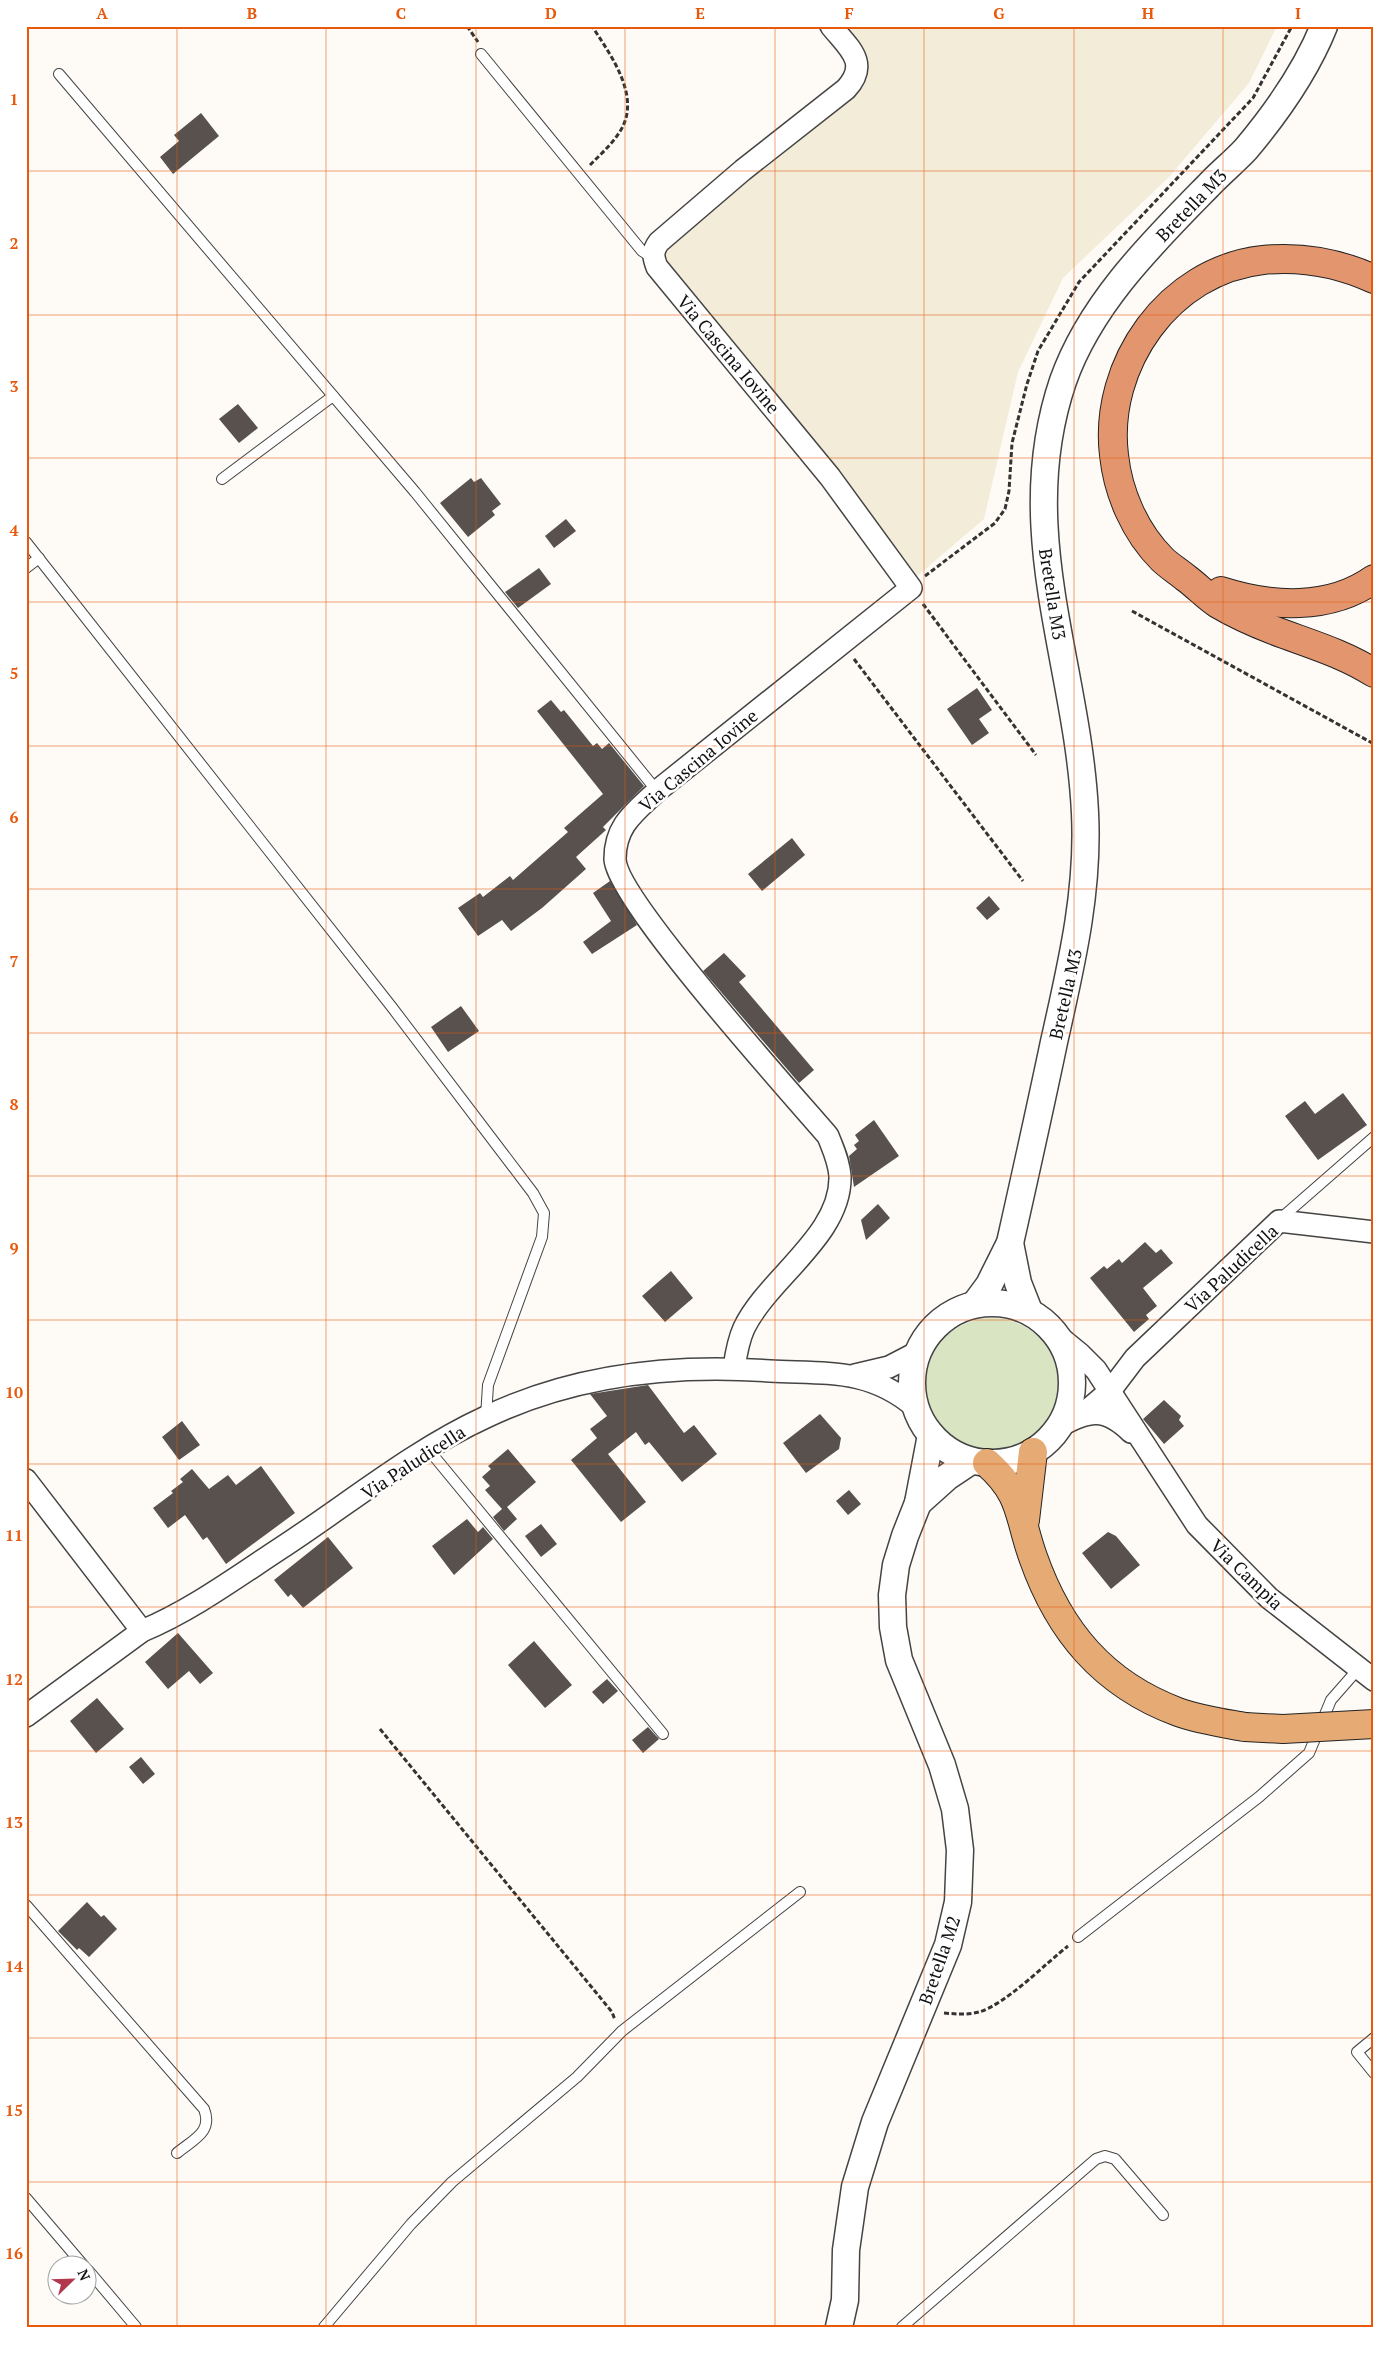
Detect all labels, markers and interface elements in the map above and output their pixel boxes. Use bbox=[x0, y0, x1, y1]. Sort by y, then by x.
text: A bbox=[96, 2, 108, 24]
text: B bbox=[247, 2, 257, 24]
text: C bbox=[396, 2, 406, 24]
text: D bbox=[545, 2, 557, 24]
text: E bbox=[695, 2, 705, 24]
text: F bbox=[844, 2, 854, 24]
text: G bbox=[993, 2, 1005, 24]
text: H bbox=[1142, 2, 1154, 24]
text: I bbox=[1295, 2, 1301, 24]
text: 1 bbox=[9, 88, 19, 110]
street label: Bretella M3 bbox=[1150, 163, 1232, 247]
text: 2 bbox=[9, 232, 19, 254]
street label: Via Cascina Iovine bbox=[672, 290, 786, 418]
text: 3 bbox=[9, 375, 19, 397]
text: 4 bbox=[9, 519, 19, 541]
street label: Bretella M3 bbox=[1034, 547, 1072, 641]
text: 5 bbox=[9, 662, 19, 684]
street label: Via Cascina Iovine bbox=[634, 703, 762, 817]
text: 6 bbox=[9, 806, 19, 828]
street label: Bretella M3 bbox=[1043, 946, 1087, 1042]
text: 7 bbox=[9, 950, 19, 972]
text: 8 bbox=[9, 1093, 19, 1115]
street label: Via Paludicella bbox=[1179, 1219, 1283, 1317]
text: 9 bbox=[9, 1237, 19, 1259]
text: 10 bbox=[5, 1381, 23, 1403]
street label: Via Paludicella bbox=[356, 1419, 470, 1505]
text: 11 bbox=[5, 1524, 23, 1546]
street label: Via Campia bbox=[1206, 1533, 1288, 1615]
text: 12 bbox=[5, 1668, 23, 1690]
text: 13 bbox=[5, 1811, 23, 1833]
street label: Bretella M2 bbox=[913, 1912, 965, 2008]
text: 14 bbox=[5, 1955, 23, 1977]
text: 15 bbox=[5, 2099, 23, 2121]
text: 16 bbox=[5, 2242, 23, 2264]
north arrow bbox=[48, 2256, 98, 2306]
text: N bbox=[74, 2266, 95, 2284]

